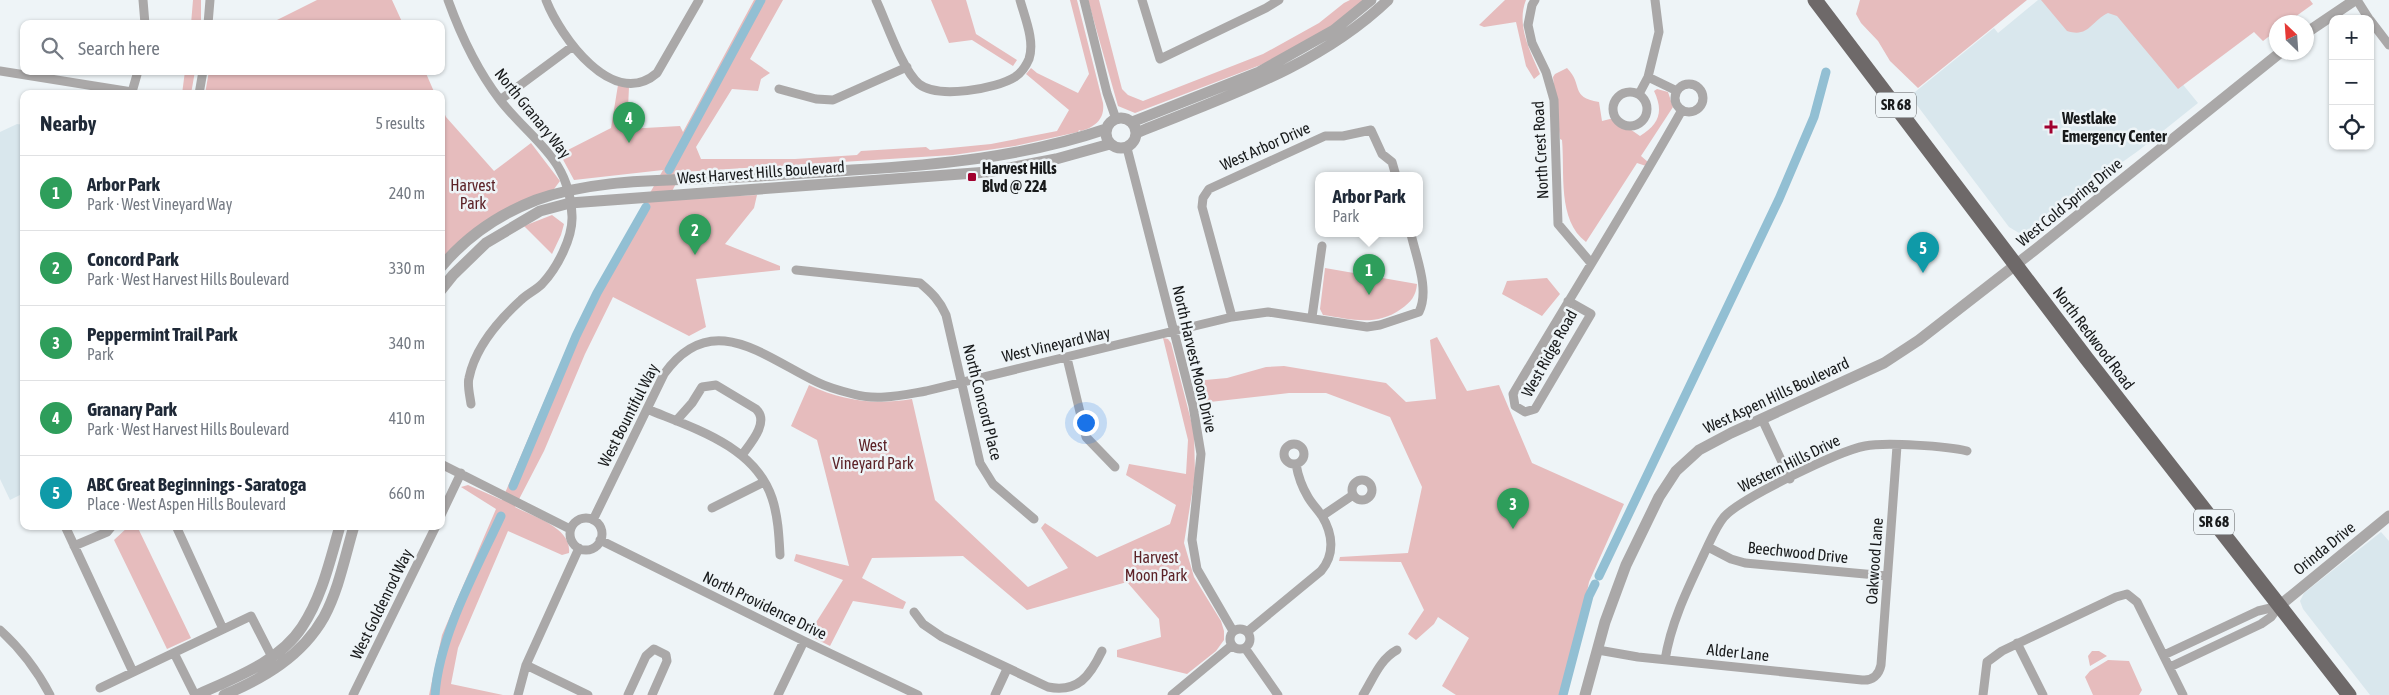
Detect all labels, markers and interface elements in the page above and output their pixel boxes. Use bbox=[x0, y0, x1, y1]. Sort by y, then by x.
north arrow bbox=[2269, 15, 2314, 60]
map controls bbox=[2329, 15, 2374, 150]
button: + bbox=[2329, 15, 2374, 60]
search box bbox=[20, 20, 445, 75]
icon: search bbox=[38, 34, 66, 62]
text: Search here bbox=[78, 37, 160, 59]
button: − bbox=[2329, 60, 2374, 105]
street label: North Granary Way bbox=[491, 64, 575, 162]
road number: SR 68 bbox=[1876, 92, 1916, 118]
street label: North Crest Road bbox=[1528, 100, 1552, 200]
pin: 4 bbox=[613, 102, 645, 143]
button: locate bbox=[2329, 105, 2374, 150]
place label: Westlake Emergency Center bbox=[2061, 109, 2167, 145]
text: Nearby bbox=[40, 111, 96, 135]
text: 5 results bbox=[375, 114, 425, 132]
street label: West Arbor Drive bbox=[1217, 118, 1313, 174]
marker: Westlake Emergency Center bbox=[2044, 120, 2058, 134]
street label: West Cold Spring Drive bbox=[2013, 154, 2126, 251]
street label: West Harvest Hills Boulevard bbox=[677, 157, 845, 187]
place label: Harvest Hills Blvd @ 224 bbox=[982, 159, 1057, 195]
marker: Harvest Hills Blvd @ 224 bbox=[966, 171, 978, 183]
popup bbox=[1315, 172, 1423, 237]
text: Arbor Park bbox=[87, 173, 160, 195]
park label: Harvest Park bbox=[450, 176, 496, 212]
text: 1 bbox=[52, 184, 60, 202]
text: 240 m bbox=[389, 184, 425, 202]
text: Arbor Park bbox=[1333, 185, 1405, 207]
text: Park · West Vineyard Way bbox=[87, 195, 232, 213]
text: Park bbox=[1333, 207, 1359, 225]
pin: 2 bbox=[679, 214, 711, 255]
pin: 5 bbox=[1907, 232, 1939, 273]
text: Concord Park bbox=[87, 248, 179, 270]
pin: 1 bbox=[1353, 254, 1385, 295]
text: 2 bbox=[52, 259, 60, 277]
text: 330 m bbox=[389, 259, 425, 277]
text: Park · West Harvest Hills Boulevard bbox=[87, 270, 289, 288]
street label: North Redwood Road bbox=[2050, 283, 2138, 393]
street label: North Harvest Moon Drive bbox=[1169, 284, 1221, 434]
street label: West Ridge Road bbox=[1518, 306, 1581, 400]
text: Peppermint Trail Park bbox=[87, 323, 237, 345]
street label: West Vineyard Way bbox=[1000, 323, 1113, 366]
text: 3 bbox=[52, 334, 60, 352]
text: 340 m bbox=[389, 334, 425, 352]
street label: North Concord Place bbox=[960, 342, 1006, 462]
text: Park bbox=[87, 345, 114, 363]
street label: West Aspen Hills Boulevard bbox=[1700, 353, 1852, 438]
street label: West Bountiful Way bbox=[594, 360, 663, 470]
text: Granary Park bbox=[87, 398, 177, 420]
text: 4 bbox=[52, 409, 60, 427]
text: 410 m bbox=[389, 409, 425, 427]
your location bbox=[1073, 410, 1099, 436]
text: Park · West Harvest Hills Boulevard bbox=[87, 420, 289, 438]
street label: Western Hills Drive bbox=[1735, 431, 1843, 495]
park label: West Vineyard Park bbox=[832, 436, 914, 473]
text: ABC Great Beginnings - Saratoga bbox=[87, 473, 306, 495]
text: 5 bbox=[52, 484, 60, 502]
text: 660 m bbox=[389, 484, 425, 502]
pin: 3 bbox=[1497, 488, 1529, 529]
text: Place · West Aspen Hills Boulevard bbox=[87, 495, 286, 513]
road number: SR 68 bbox=[2194, 510, 2234, 534]
street label: Oakwood Lane bbox=[1862, 517, 1886, 605]
street label: Orinda Drive bbox=[2290, 518, 2358, 578]
street label: Beechwood Drive bbox=[1747, 538, 1849, 566]
street label: West Goldenrod Way bbox=[346, 545, 417, 663]
park label: Harvest Moon Park bbox=[1125, 548, 1187, 584]
street label: North Providence Drive bbox=[700, 567, 830, 643]
street label: Alder Lane bbox=[1706, 640, 1770, 664]

